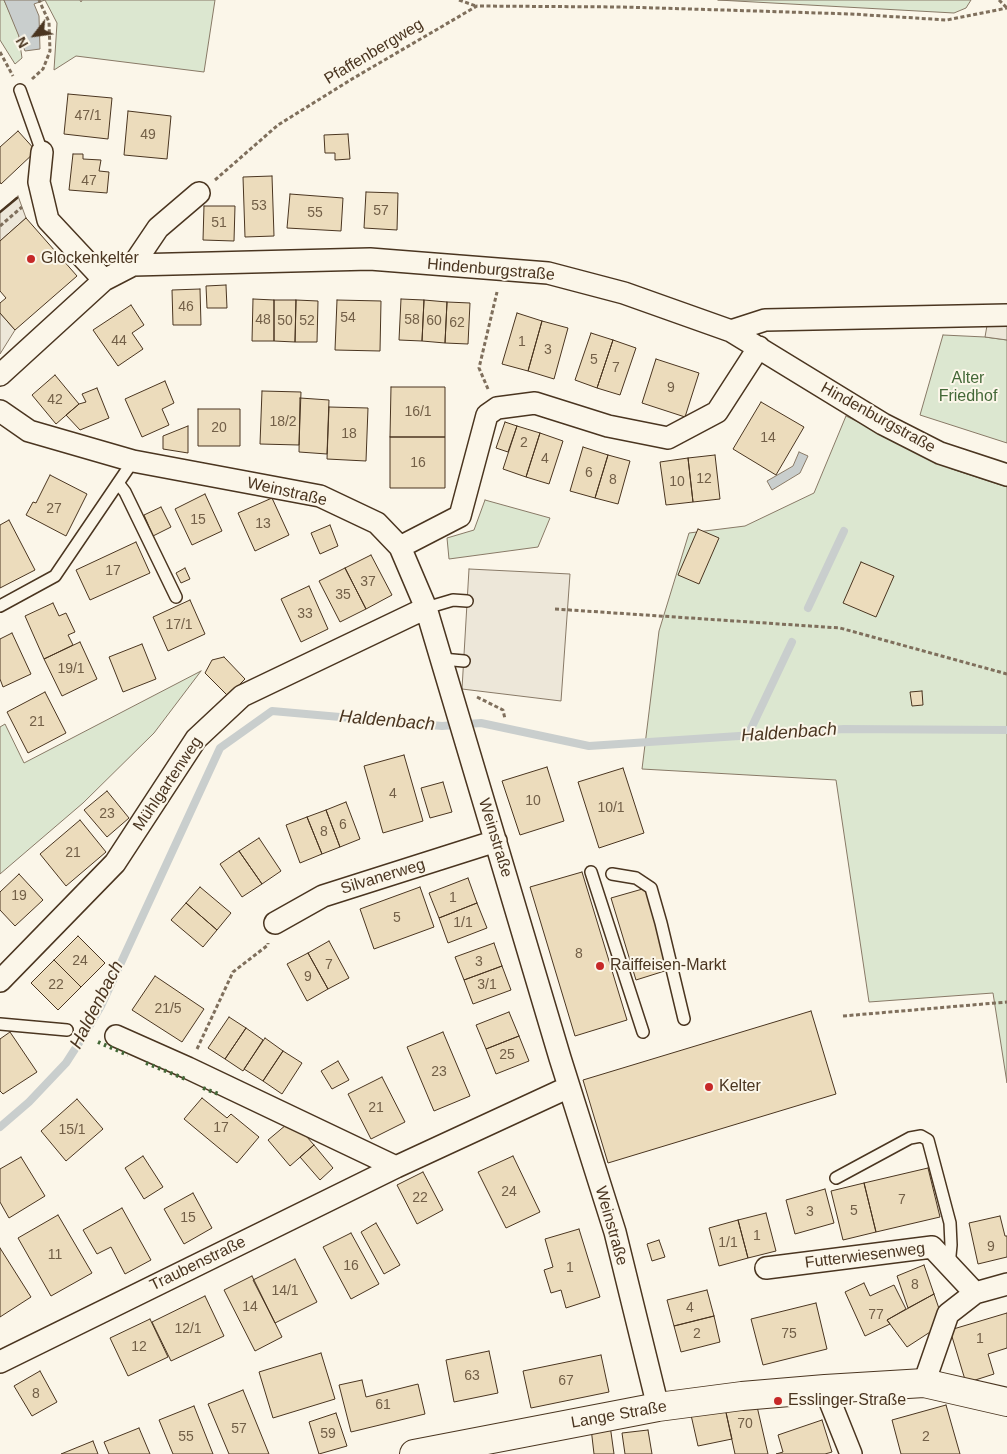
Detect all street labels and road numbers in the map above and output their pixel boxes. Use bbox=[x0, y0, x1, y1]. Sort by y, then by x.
street label: Pfaffenbergweg bbox=[321, 15, 427, 89]
street label: Hindenburgstraße bbox=[426, 255, 556, 285]
street label: Hindenburgstraße bbox=[817, 379, 939, 457]
street label: Weinstraße bbox=[245, 473, 329, 511]
street label: Mühlgartenweg bbox=[129, 733, 207, 835]
street label: Weinstraße bbox=[474, 796, 516, 880]
street label: Silvanerweg bbox=[339, 855, 427, 899]
street label: Weinstraße bbox=[591, 1184, 631, 1268]
street label: Traubenstraße bbox=[147, 1233, 249, 1295]
street label: Futterwiesenweg bbox=[804, 1239, 926, 1273]
street label: Lange Straße bbox=[570, 1397, 668, 1433]

